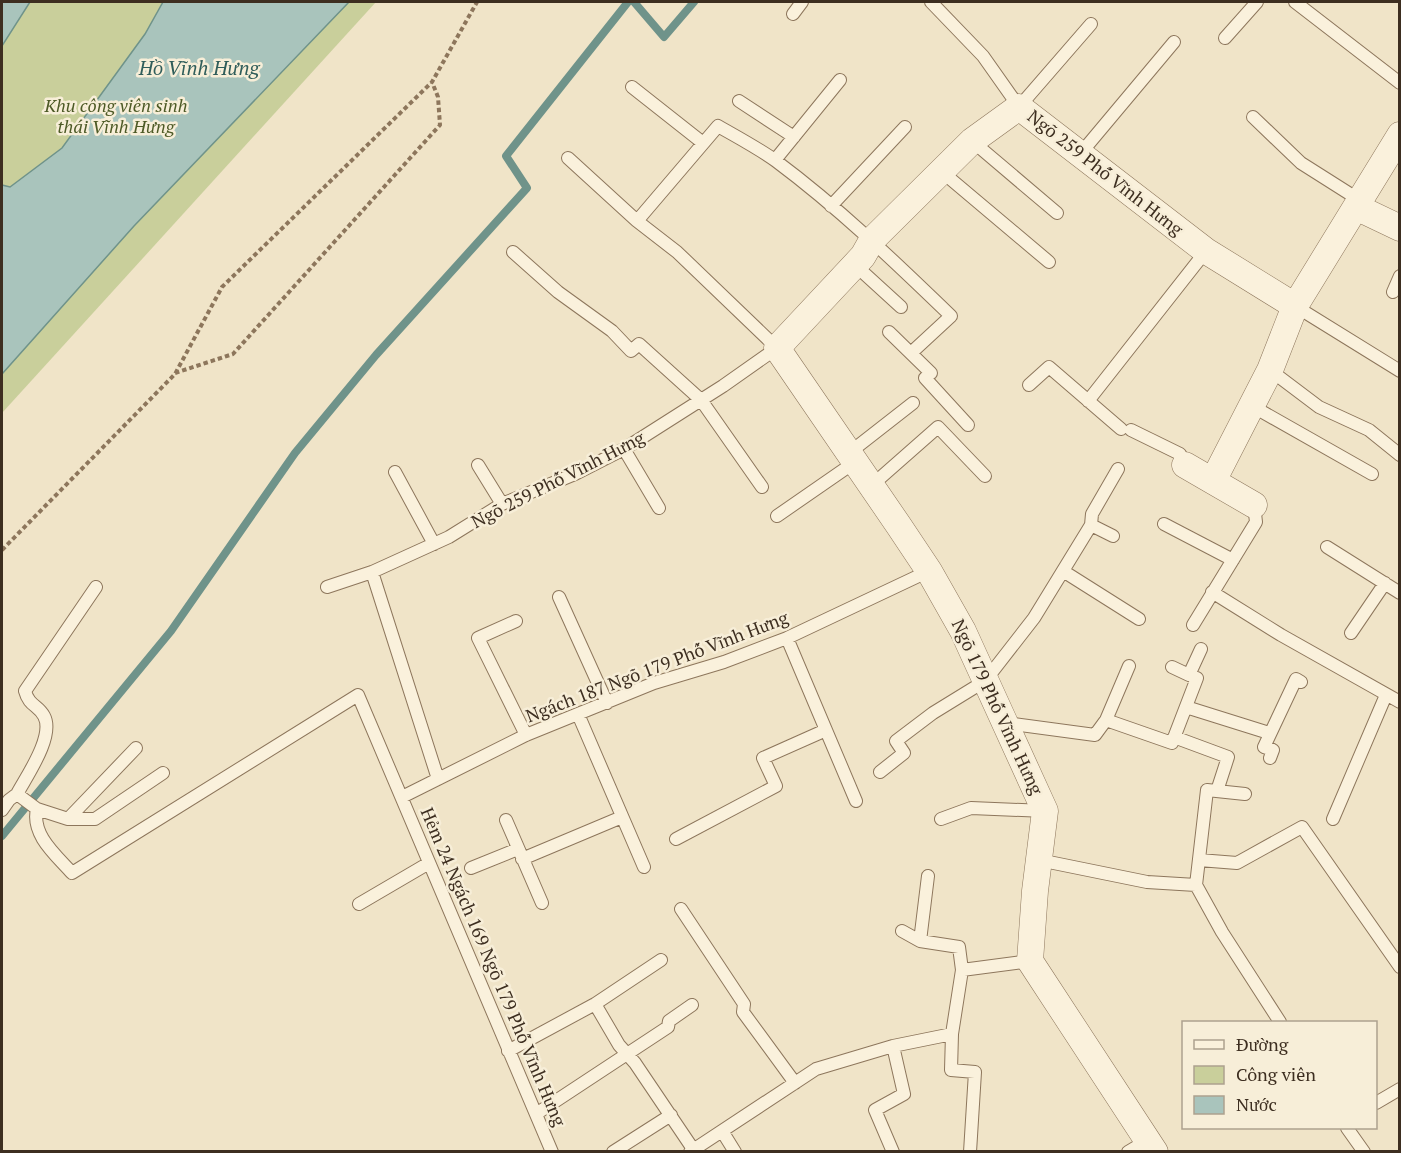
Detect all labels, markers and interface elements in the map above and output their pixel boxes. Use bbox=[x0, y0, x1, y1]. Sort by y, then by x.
water label: Hồ Vĩnh Hưng bbox=[138, 54, 260, 81]
park label: Khu công viên sinh thái Vĩnh Hưng bbox=[43, 93, 188, 138]
street label: Ngõ 259 Phố Vĩnh Hưng bbox=[1023, 104, 1189, 241]
street label: Ngõ 259 Phố Vĩnh Hưng bbox=[467, 425, 649, 533]
street label: Ngách 187 Ngõ 179 Phố Vĩnh Hưng bbox=[522, 605, 792, 727]
street label: Ngõ 179 Phố Vĩnh Hưng bbox=[947, 615, 1049, 799]
street label: Hẻm 24 Ngách 169 Ngõ 179 Phố Vĩnh Hưng bbox=[416, 804, 572, 1130]
legend bbox=[1182, 1021, 1377, 1129]
text: Đường bbox=[1236, 1032, 1289, 1056]
text: Công viên bbox=[1236, 1062, 1316, 1086]
text: Nước bbox=[1236, 1092, 1277, 1116]

